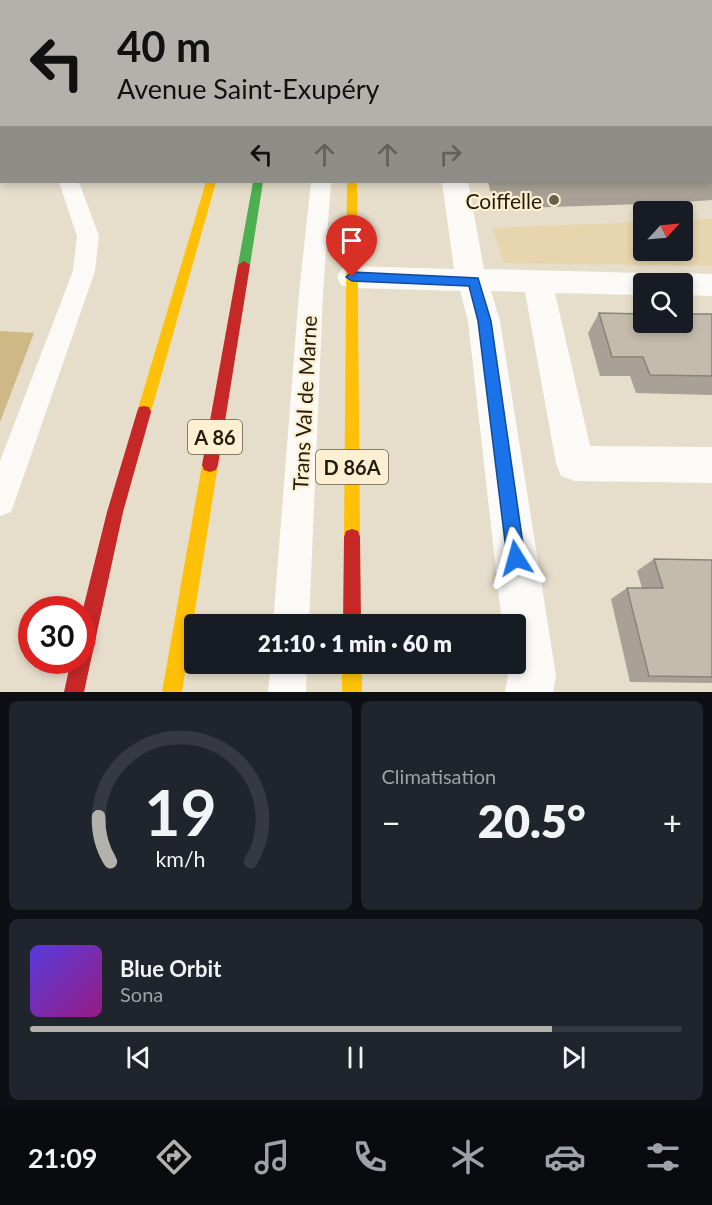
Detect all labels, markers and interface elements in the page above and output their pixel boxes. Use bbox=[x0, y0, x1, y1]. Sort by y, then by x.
text: 40 m bbox=[117, 21, 211, 71]
icon: left bbox=[18, 24, 96, 102]
text: Avenue Saint-Exupéry bbox=[117, 72, 379, 105]
icon: left bbox=[245, 138, 278, 171]
icon: ahead bbox=[308, 138, 341, 171]
icon: ahead bbox=[371, 138, 404, 171]
icon: right bbox=[434, 138, 467, 171]
place label: Coiffelle bbox=[466, 188, 542, 213]
marker: Coiffelle bbox=[547, 193, 561, 207]
north arrow bbox=[633, 201, 693, 261]
map controls bbox=[633, 201, 693, 333]
pin bbox=[326, 215, 377, 277]
icon: arrive bbox=[335, 224, 368, 257]
button: search bbox=[633, 273, 693, 333]
street label: Trans Val de Marne bbox=[287, 315, 321, 491]
road number: A 86 bbox=[188, 420, 242, 454]
road number: D 86A bbox=[316, 450, 388, 484]
position arrow bbox=[484, 526, 548, 590]
speed limit sign: 30 bbox=[18, 596, 96, 674]
text: 21:10 · 1 min · 60 m bbox=[258, 630, 452, 657]
text: Climatisation bbox=[382, 764, 496, 788]
text: 19 bbox=[144, 774, 216, 849]
text: 20.5° bbox=[478, 794, 586, 848]
text: − bbox=[382, 802, 401, 842]
text: + bbox=[663, 802, 682, 842]
text: km/h bbox=[155, 847, 205, 873]
text: Blue Orbit bbox=[120, 955, 221, 982]
text: Sona bbox=[120, 982, 163, 1006]
icon: previous bbox=[122, 1041, 155, 1074]
icon: pause bbox=[339, 1041, 372, 1074]
icon: next bbox=[557, 1041, 590, 1074]
icon: directions bbox=[153, 1136, 195, 1178]
icon: music bbox=[251, 1136, 293, 1178]
icon: phone bbox=[349, 1136, 391, 1178]
icon: climate bbox=[447, 1136, 489, 1178]
icon: car bbox=[544, 1136, 586, 1178]
icon: filters bbox=[642, 1136, 684, 1178]
text: 21:09 bbox=[28, 1141, 97, 1174]

